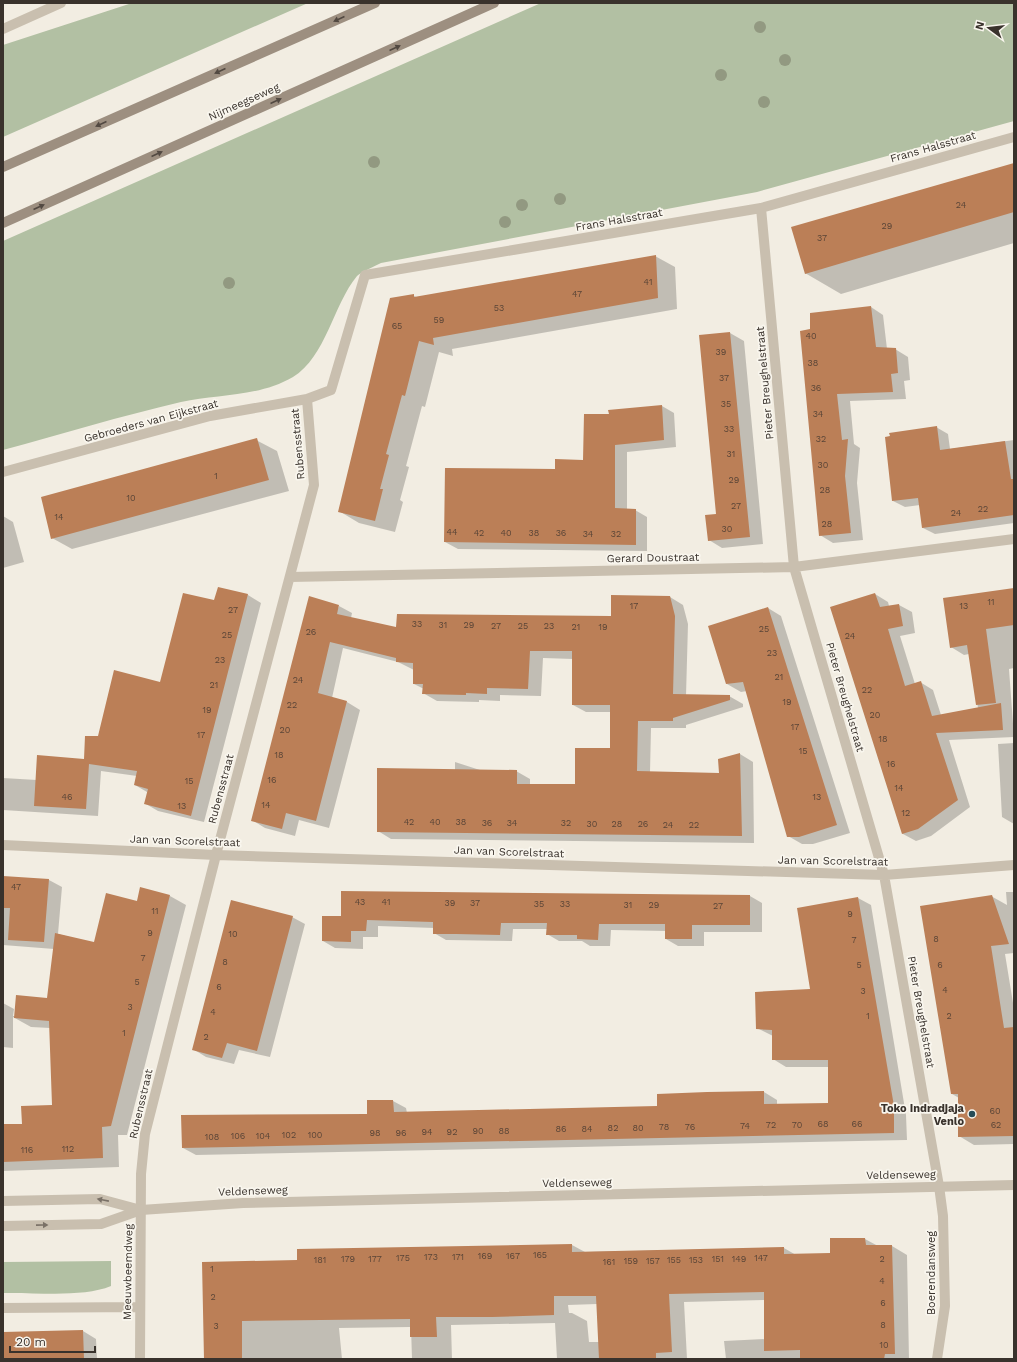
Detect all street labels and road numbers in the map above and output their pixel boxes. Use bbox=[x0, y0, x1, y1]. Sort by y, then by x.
street label: Nijmeegseweg bbox=[207, 81, 282, 123]
street label: Frans Halsstraat bbox=[889, 128, 978, 165]
street label: Frans Halsstraat bbox=[574, 206, 664, 234]
street label: Pieter Breughelstraat bbox=[754, 326, 776, 440]
street label: Gebroeders van Eijkstraat bbox=[83, 397, 220, 445]
street label: Rubensstraat bbox=[288, 407, 308, 480]
street label: Gerard Doustraat bbox=[607, 551, 700, 565]
street label: Pieter Breughelstraat bbox=[823, 641, 867, 754]
street label: Rubensstraat bbox=[205, 752, 237, 825]
street label: Jan van Scorelstraat bbox=[130, 833, 241, 849]
street label: Jan van Scorelstraat bbox=[454, 844, 565, 860]
street label: Jan van Scorelstraat bbox=[778, 854, 889, 868]
street label: Pieter Breughelstraat bbox=[905, 955, 937, 1069]
street label: Rubensstraat bbox=[127, 1067, 155, 1140]
street label: Veldenseweg bbox=[866, 1168, 936, 1182]
street label: Veldenseweg bbox=[542, 1176, 612, 1190]
street label: Veldenseweg bbox=[218, 1183, 288, 1199]
street label: Meeuwbeemdweg bbox=[121, 1224, 135, 1320]
street label: Boerendansweg bbox=[925, 1231, 938, 1315]

